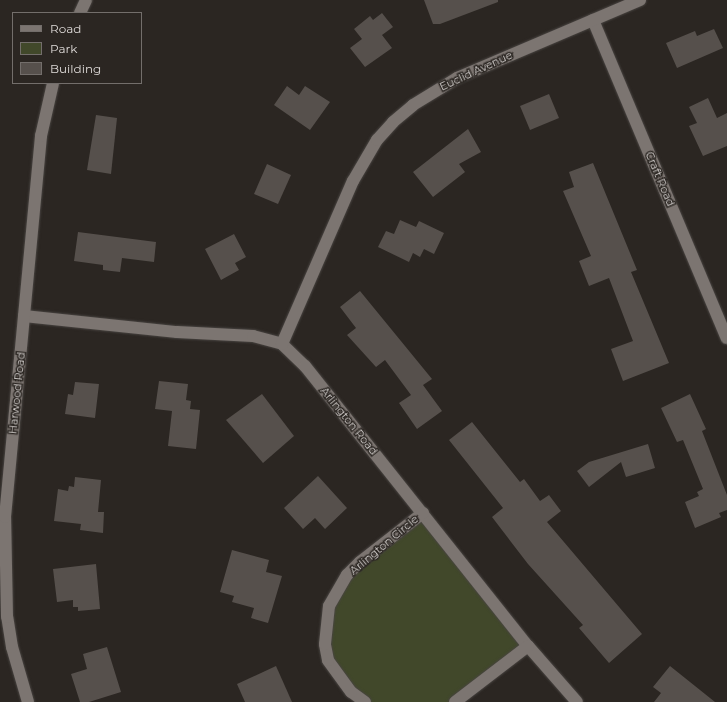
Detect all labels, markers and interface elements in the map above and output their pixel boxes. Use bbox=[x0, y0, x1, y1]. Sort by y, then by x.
legend bbox=[12, 12, 142, 84]
text: Road bbox=[50, 21, 81, 36]
text: Park bbox=[50, 41, 77, 56]
street label: Euclid Avenue bbox=[438, 48, 514, 94]
text: Building bbox=[50, 61, 101, 76]
street label: Craft Road bbox=[643, 150, 677, 208]
street label: Harwood Road bbox=[6, 351, 28, 435]
street label: Arlington Road bbox=[318, 384, 380, 458]
street label: Arlington Circle bbox=[347, 513, 421, 577]

